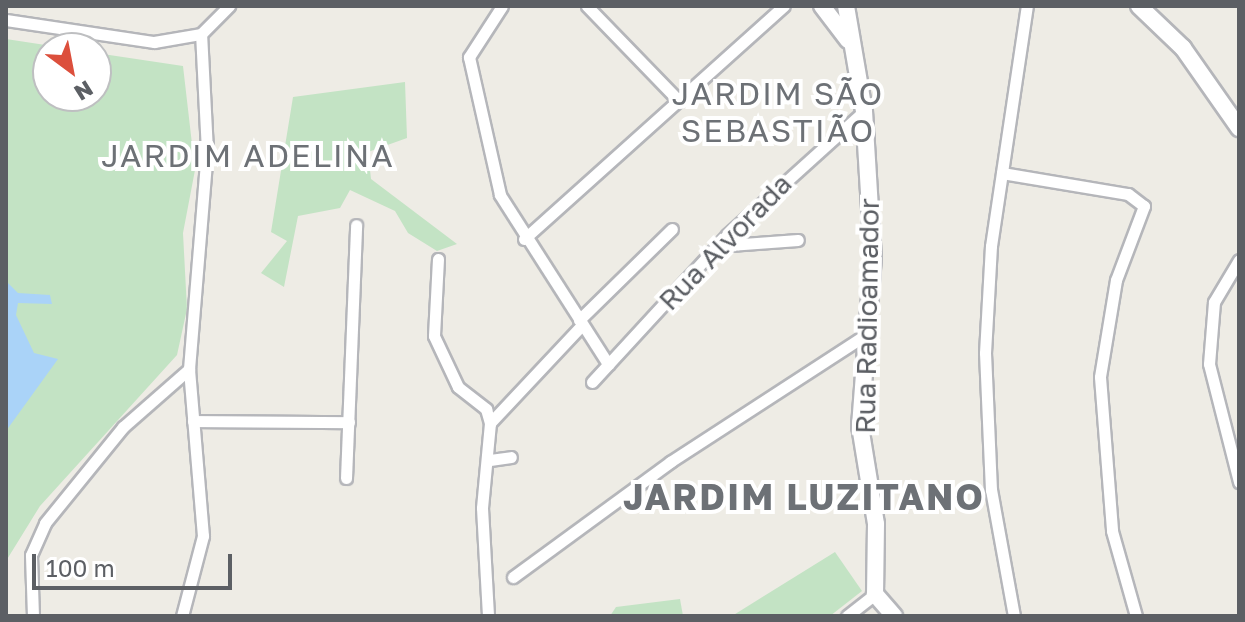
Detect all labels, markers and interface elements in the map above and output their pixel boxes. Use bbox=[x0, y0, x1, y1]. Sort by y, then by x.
north arrow bbox=[32, 32, 112, 112]
text: N bbox=[70, 75, 98, 107]
district label: JARDIM SÃO SEBASTIÃO bbox=[672, 75, 884, 150]
district label: JARDIM ADELINA bbox=[101, 136, 395, 174]
street label: Rua Alvorada bbox=[652, 167, 798, 317]
street label: Rua Radioamador bbox=[848, 198, 886, 434]
district label: JARDIM LUZITANO bbox=[623, 475, 985, 519]
scale bar bbox=[36, 538, 236, 588]
text: 100 m bbox=[46, 553, 115, 582]

